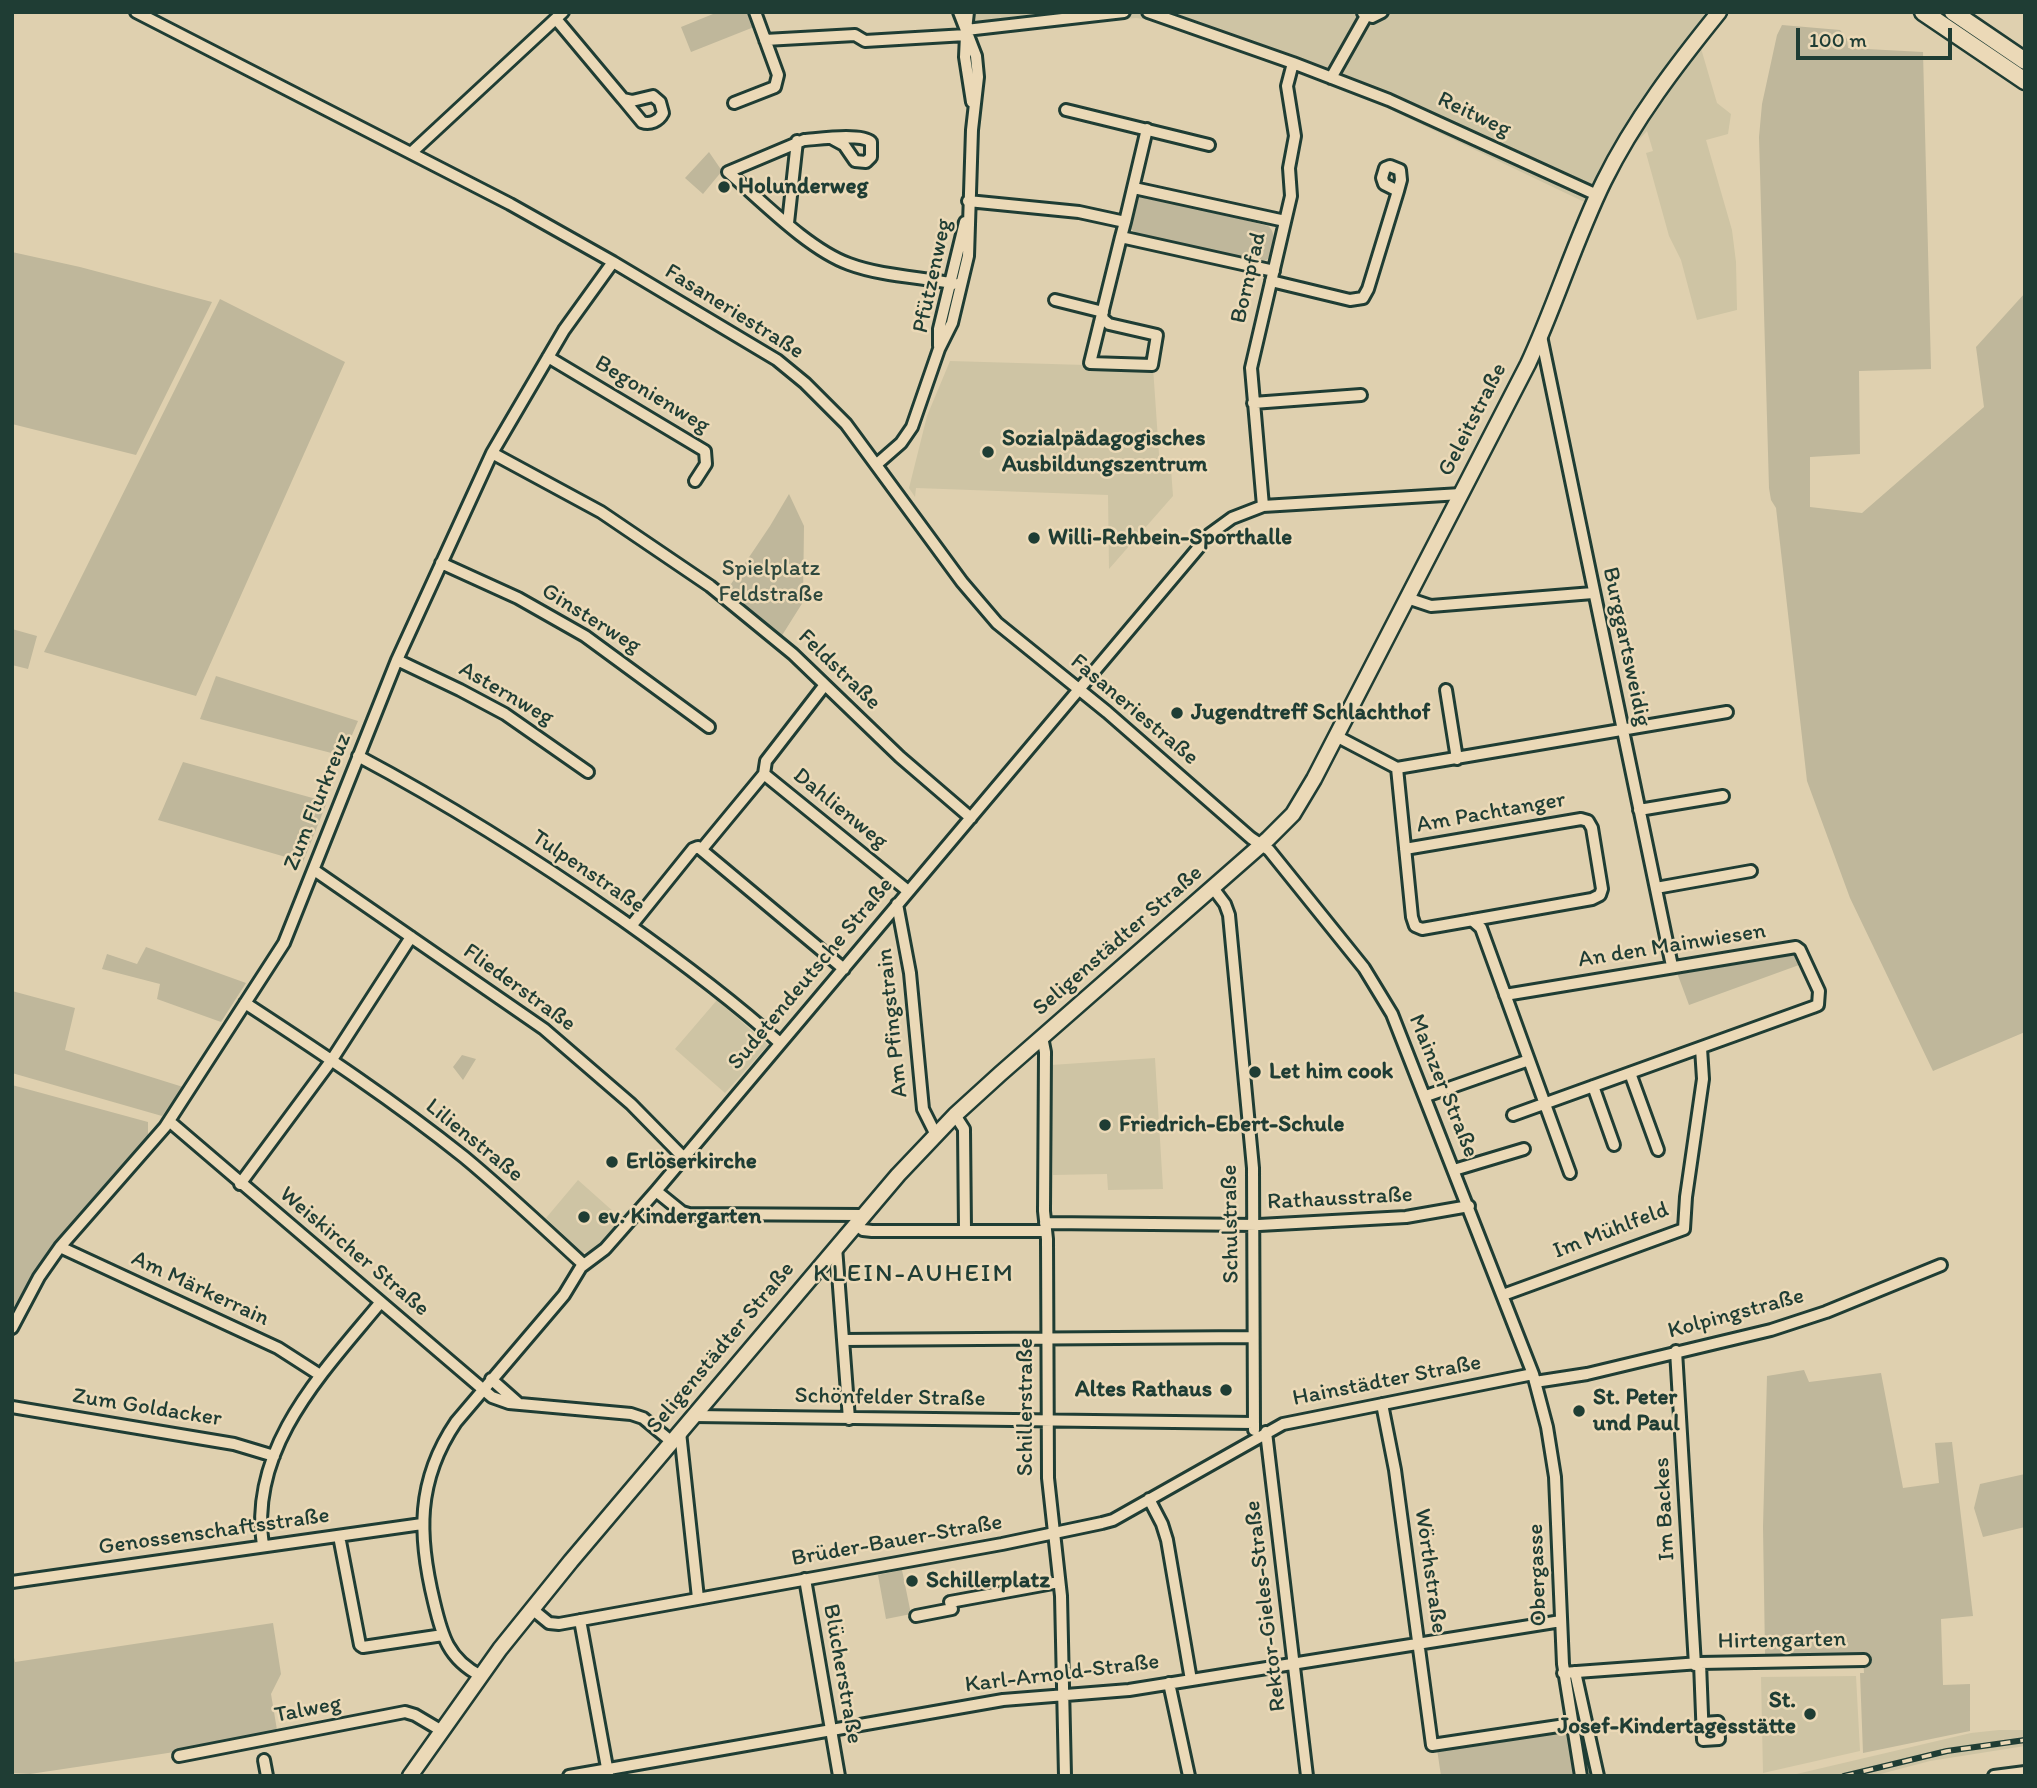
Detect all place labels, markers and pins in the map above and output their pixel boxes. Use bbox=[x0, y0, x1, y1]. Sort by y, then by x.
place label: Holunderweg bbox=[738, 173, 868, 201]
marker: Holunderweg bbox=[716, 179, 732, 195]
place label: Sozialpädagogisches Ausbildungszentrum bbox=[1002, 425, 1207, 479]
marker: Sozialpädagogisches Ausbildungszentrum bbox=[980, 444, 996, 460]
place label: Willi-Rehbein-Sporthalle bbox=[1048, 524, 1292, 552]
marker: Willi-Rehbein-Sporthalle bbox=[1026, 530, 1042, 546]
place label: Jugendtreff Schlachthof bbox=[1191, 699, 1430, 727]
marker: Jugendtreff Schlachthof bbox=[1169, 705, 1185, 721]
place label: Let him cook bbox=[1269, 1058, 1393, 1086]
marker: Let him cook bbox=[1247, 1064, 1263, 1080]
place label: Friedrich-Ebert-Schule bbox=[1119, 1111, 1344, 1139]
marker: Friedrich-Ebert-Schule bbox=[1097, 1117, 1113, 1133]
place label: Erlöserkirche bbox=[626, 1148, 757, 1176]
marker: Erlöserkirche bbox=[604, 1154, 620, 1170]
place label: ev. Kindergarten bbox=[598, 1203, 761, 1231]
marker: ev. Kindergarten bbox=[576, 1209, 592, 1225]
place label: Altes Rathaus bbox=[1075, 1376, 1212, 1404]
marker: Altes Rathaus bbox=[1218, 1382, 1234, 1398]
place label: St. Peter und Paul bbox=[1593, 1384, 1680, 1438]
marker: St. Peter und Paul bbox=[1571, 1403, 1587, 1419]
place label: Schillerplatz bbox=[926, 1567, 1050, 1595]
marker: Schillerplatz bbox=[904, 1573, 920, 1589]
place label: St. Josef-Kindertagesstätte bbox=[1557, 1687, 1796, 1741]
marker: St. Josef-Kindertagesstätte bbox=[1802, 1706, 1818, 1722]

